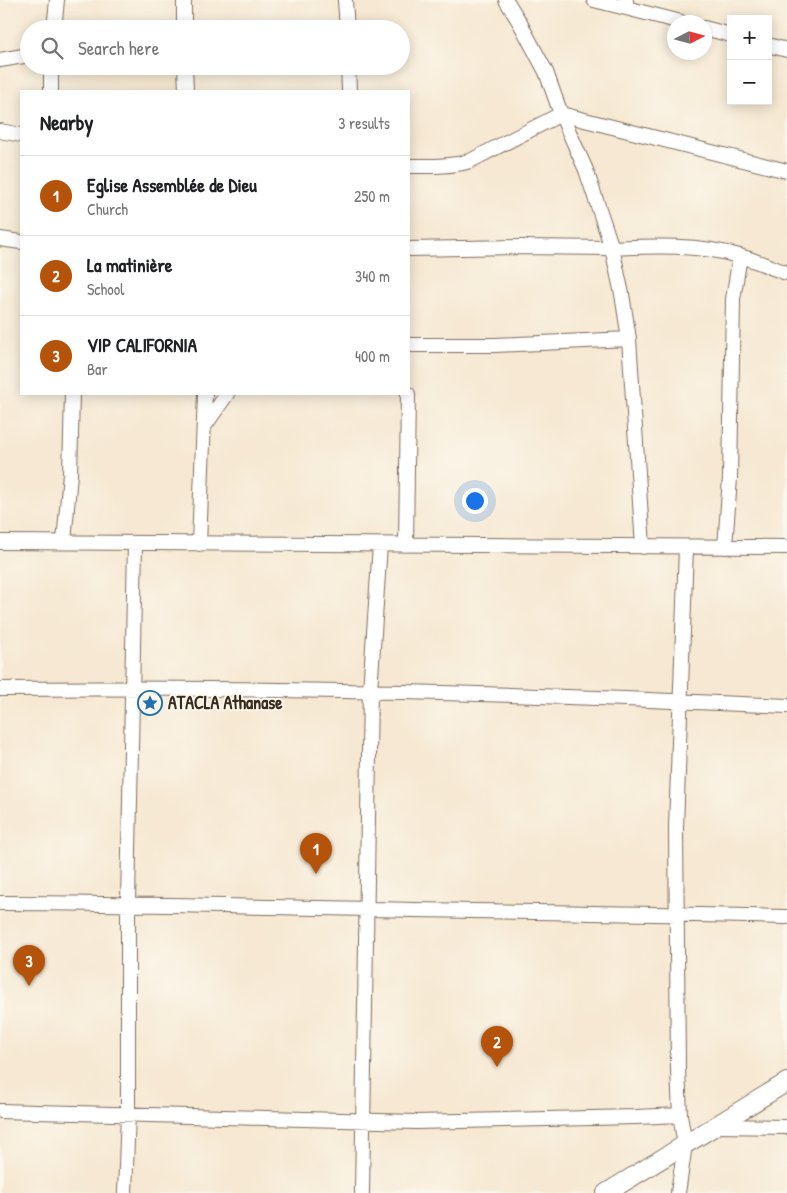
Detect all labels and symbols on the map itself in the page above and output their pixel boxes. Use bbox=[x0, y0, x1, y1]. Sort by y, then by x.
north arrow bbox=[667, 15, 712, 60]
your location bbox=[462, 488, 488, 514]
place icon: ATACLA Athanase bbox=[137, 690, 163, 716]
place label: ATACLA Athanase bbox=[168, 690, 283, 715]
pin: 1 bbox=[300, 833, 332, 874]
pin: 3 bbox=[13, 945, 45, 986]
pin: 2 bbox=[481, 1026, 513, 1067]

